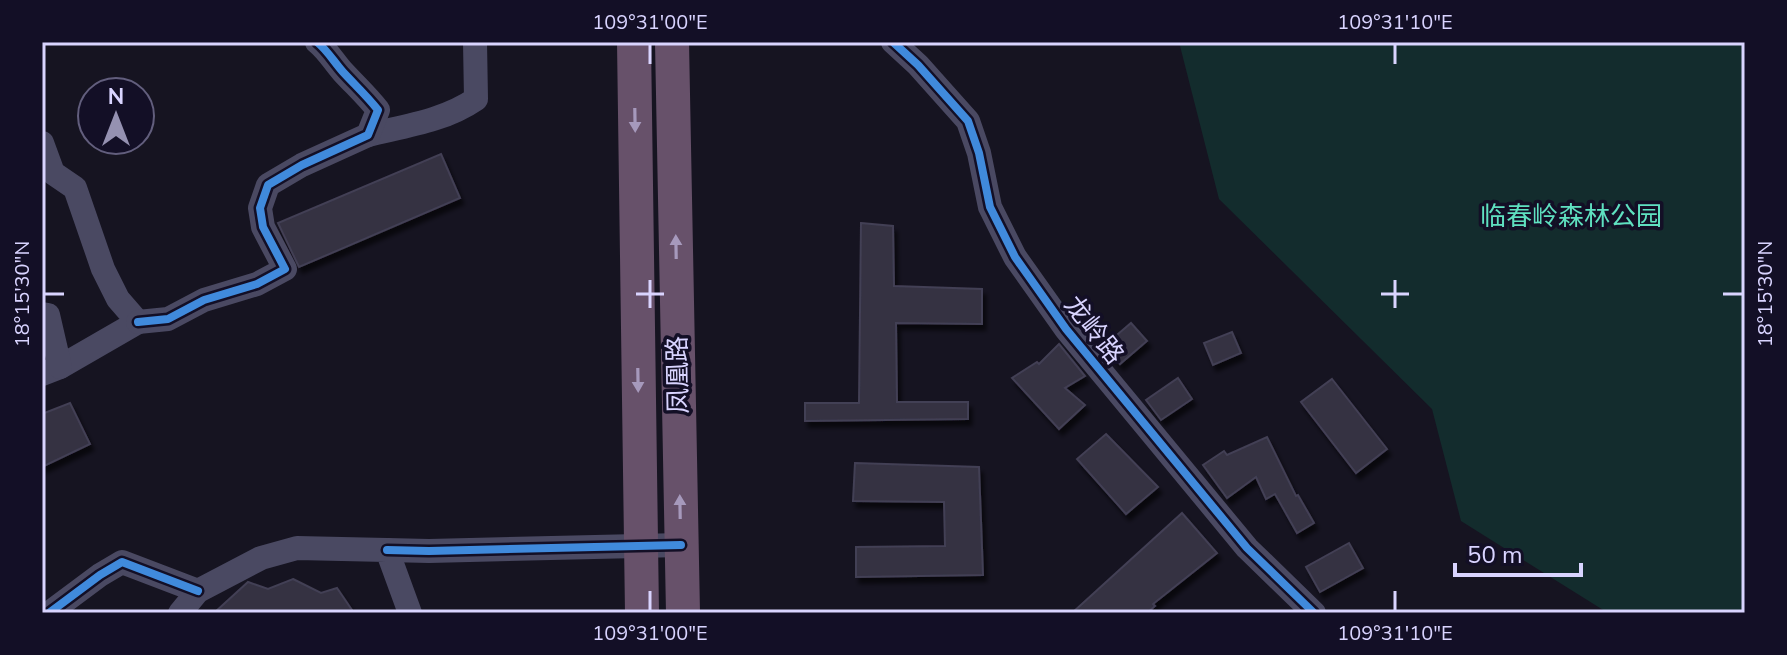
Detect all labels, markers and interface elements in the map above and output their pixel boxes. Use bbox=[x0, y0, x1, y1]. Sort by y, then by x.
text: 109°31'00"E bbox=[592, 9, 708, 36]
text: 109°31'10"E bbox=[1337, 9, 1453, 36]
north arrow bbox=[76, 76, 156, 156]
text: N bbox=[108, 82, 124, 112]
one-way arrow bbox=[628, 108, 641, 133]
park label: 临春岭森林公园 bbox=[1480, 199, 1662, 234]
one-way arrow bbox=[669, 234, 682, 259]
text: 18°15'30"N bbox=[9, 241, 36, 347]
text: 18°15'30"N bbox=[1752, 241, 1779, 347]
street label: 龙岭路 bbox=[1056, 288, 1132, 372]
street label: 凤凰路 bbox=[660, 336, 696, 414]
one-way arrow bbox=[632, 368, 644, 393]
one-way arrow bbox=[674, 494, 686, 519]
scale bar bbox=[1455, 527, 1581, 577]
text: 50 m bbox=[1467, 539, 1523, 571]
text: 109°31'00"E bbox=[592, 620, 708, 647]
text: 109°31'10"E bbox=[1337, 620, 1453, 647]

